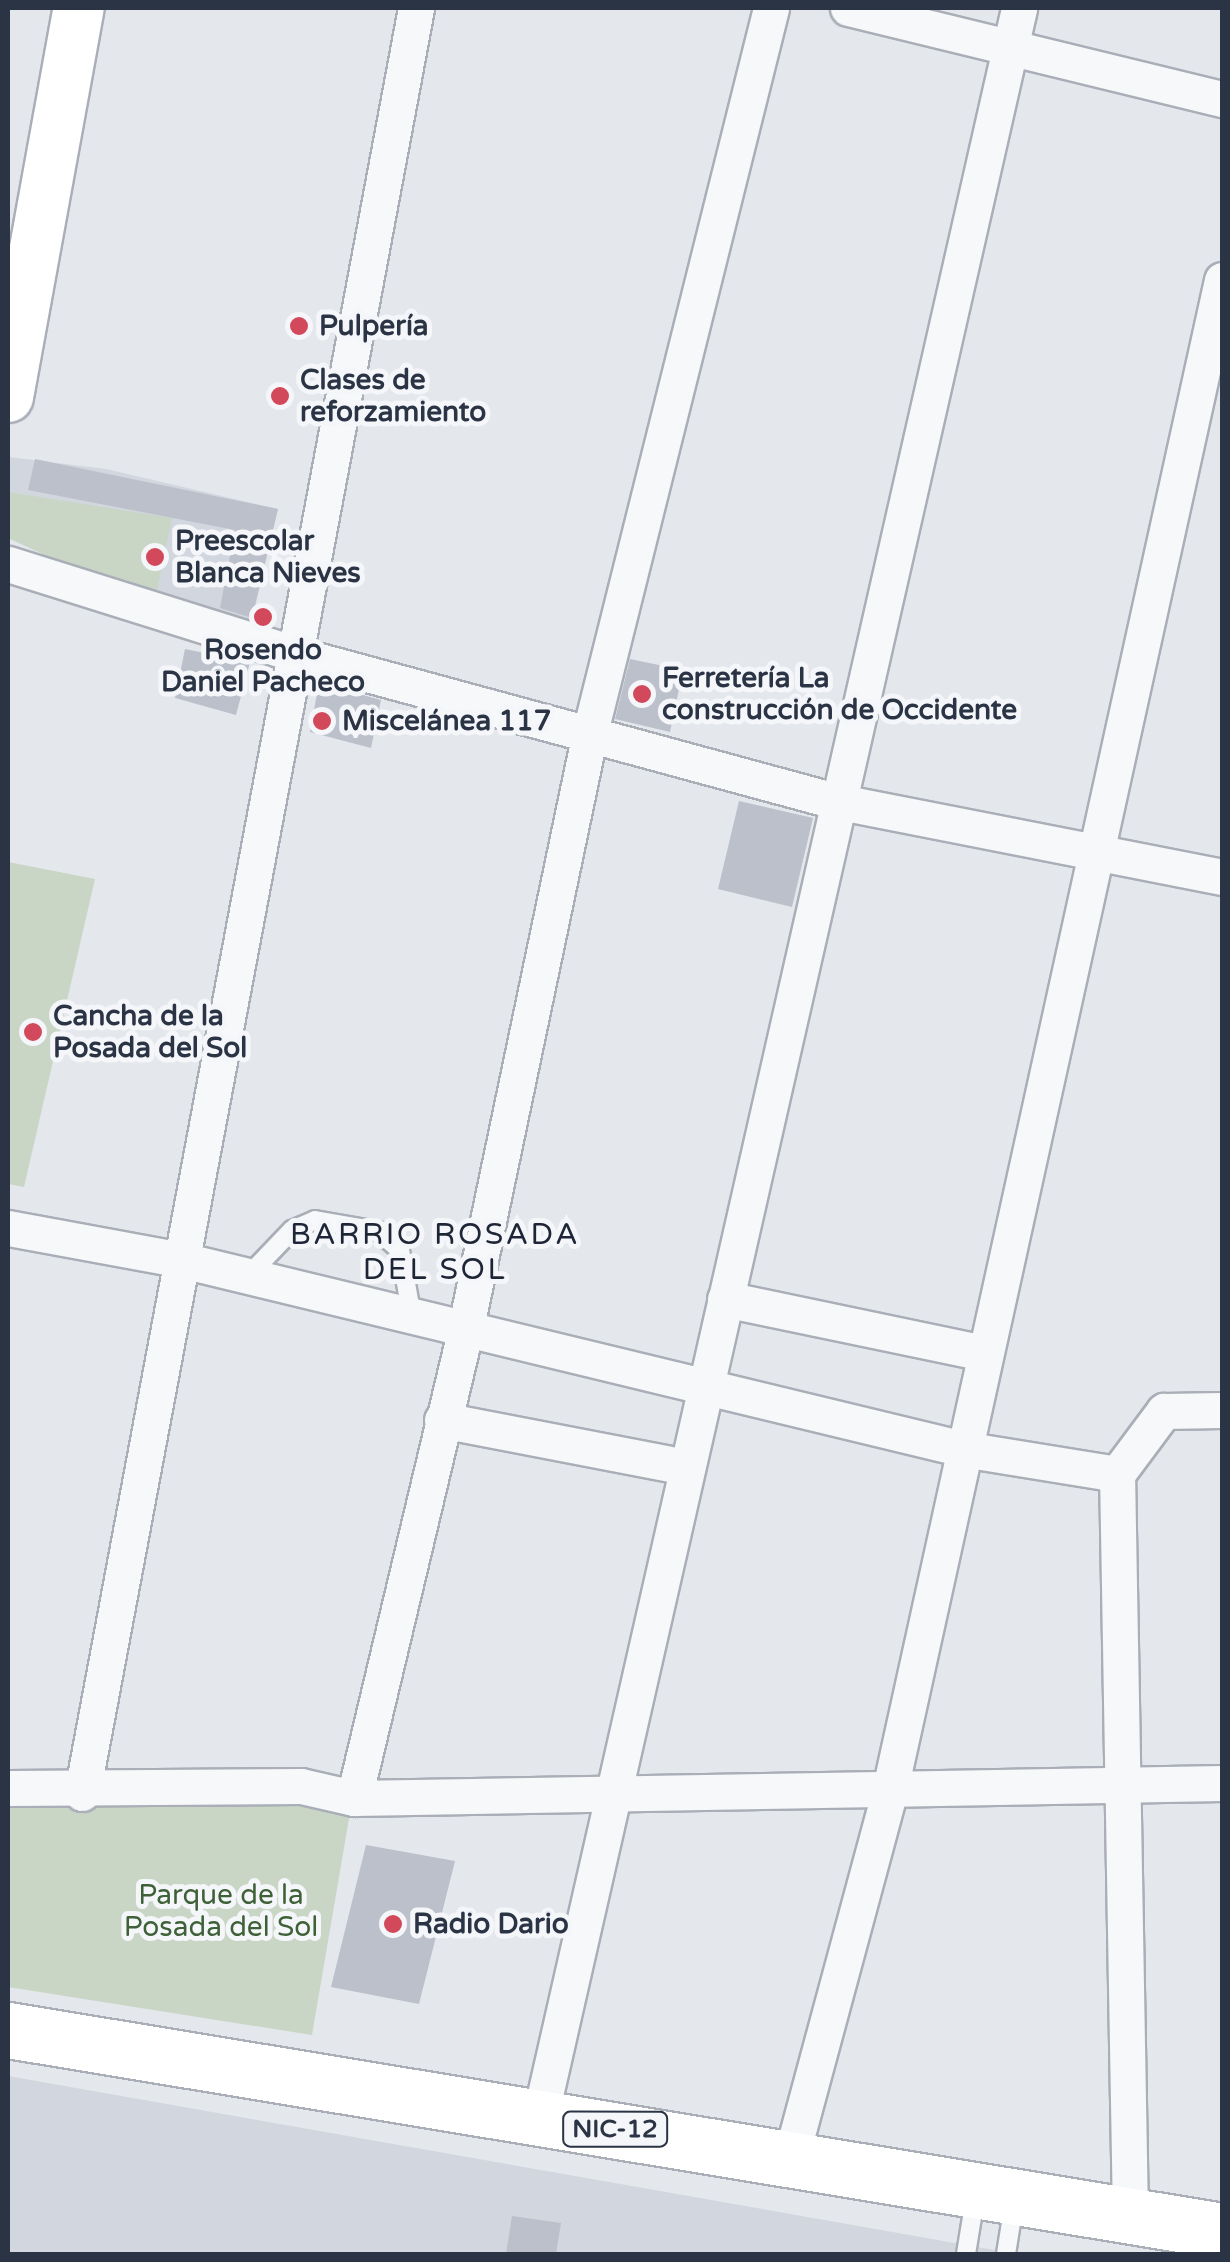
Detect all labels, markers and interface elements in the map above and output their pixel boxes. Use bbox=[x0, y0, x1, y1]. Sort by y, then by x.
place label: Pulpería bbox=[319, 309, 429, 343]
marker: Pulpería bbox=[288, 315, 310, 337]
place label: Clases de reforzamiento bbox=[300, 363, 486, 429]
marker: Clases de reforzamiento bbox=[269, 385, 291, 407]
place label: Preescolar Blanca Nieves bbox=[175, 524, 361, 590]
marker: Preescolar Blanca Nieves bbox=[144, 546, 166, 568]
marker: Rosendo Daniel Pacheco bbox=[252, 606, 274, 628]
place label: Rosendo Daniel Pacheco bbox=[161, 633, 365, 699]
place label: Ferretería La construcción de Occidente bbox=[662, 661, 1017, 727]
marker: Ferretería La construcción de Occidente bbox=[631, 683, 653, 705]
place label: Miscelánea 117 bbox=[342, 704, 551, 738]
marker: Miscelánea 117 bbox=[311, 710, 333, 732]
place label: Cancha de la Posada del Sol bbox=[53, 999, 247, 1065]
marker: Cancha de la Posada del Sol bbox=[22, 1021, 44, 1043]
district label: BARRIO ROSADA DEL SOL bbox=[290, 1217, 580, 1288]
park label: Parque de la Posada del Sol bbox=[124, 1878, 318, 1944]
place label: Radio Dario bbox=[413, 1907, 569, 1941]
marker: Radio Dario bbox=[382, 1913, 404, 1935]
road number: NIC-12 bbox=[560, 2109, 670, 2149]

